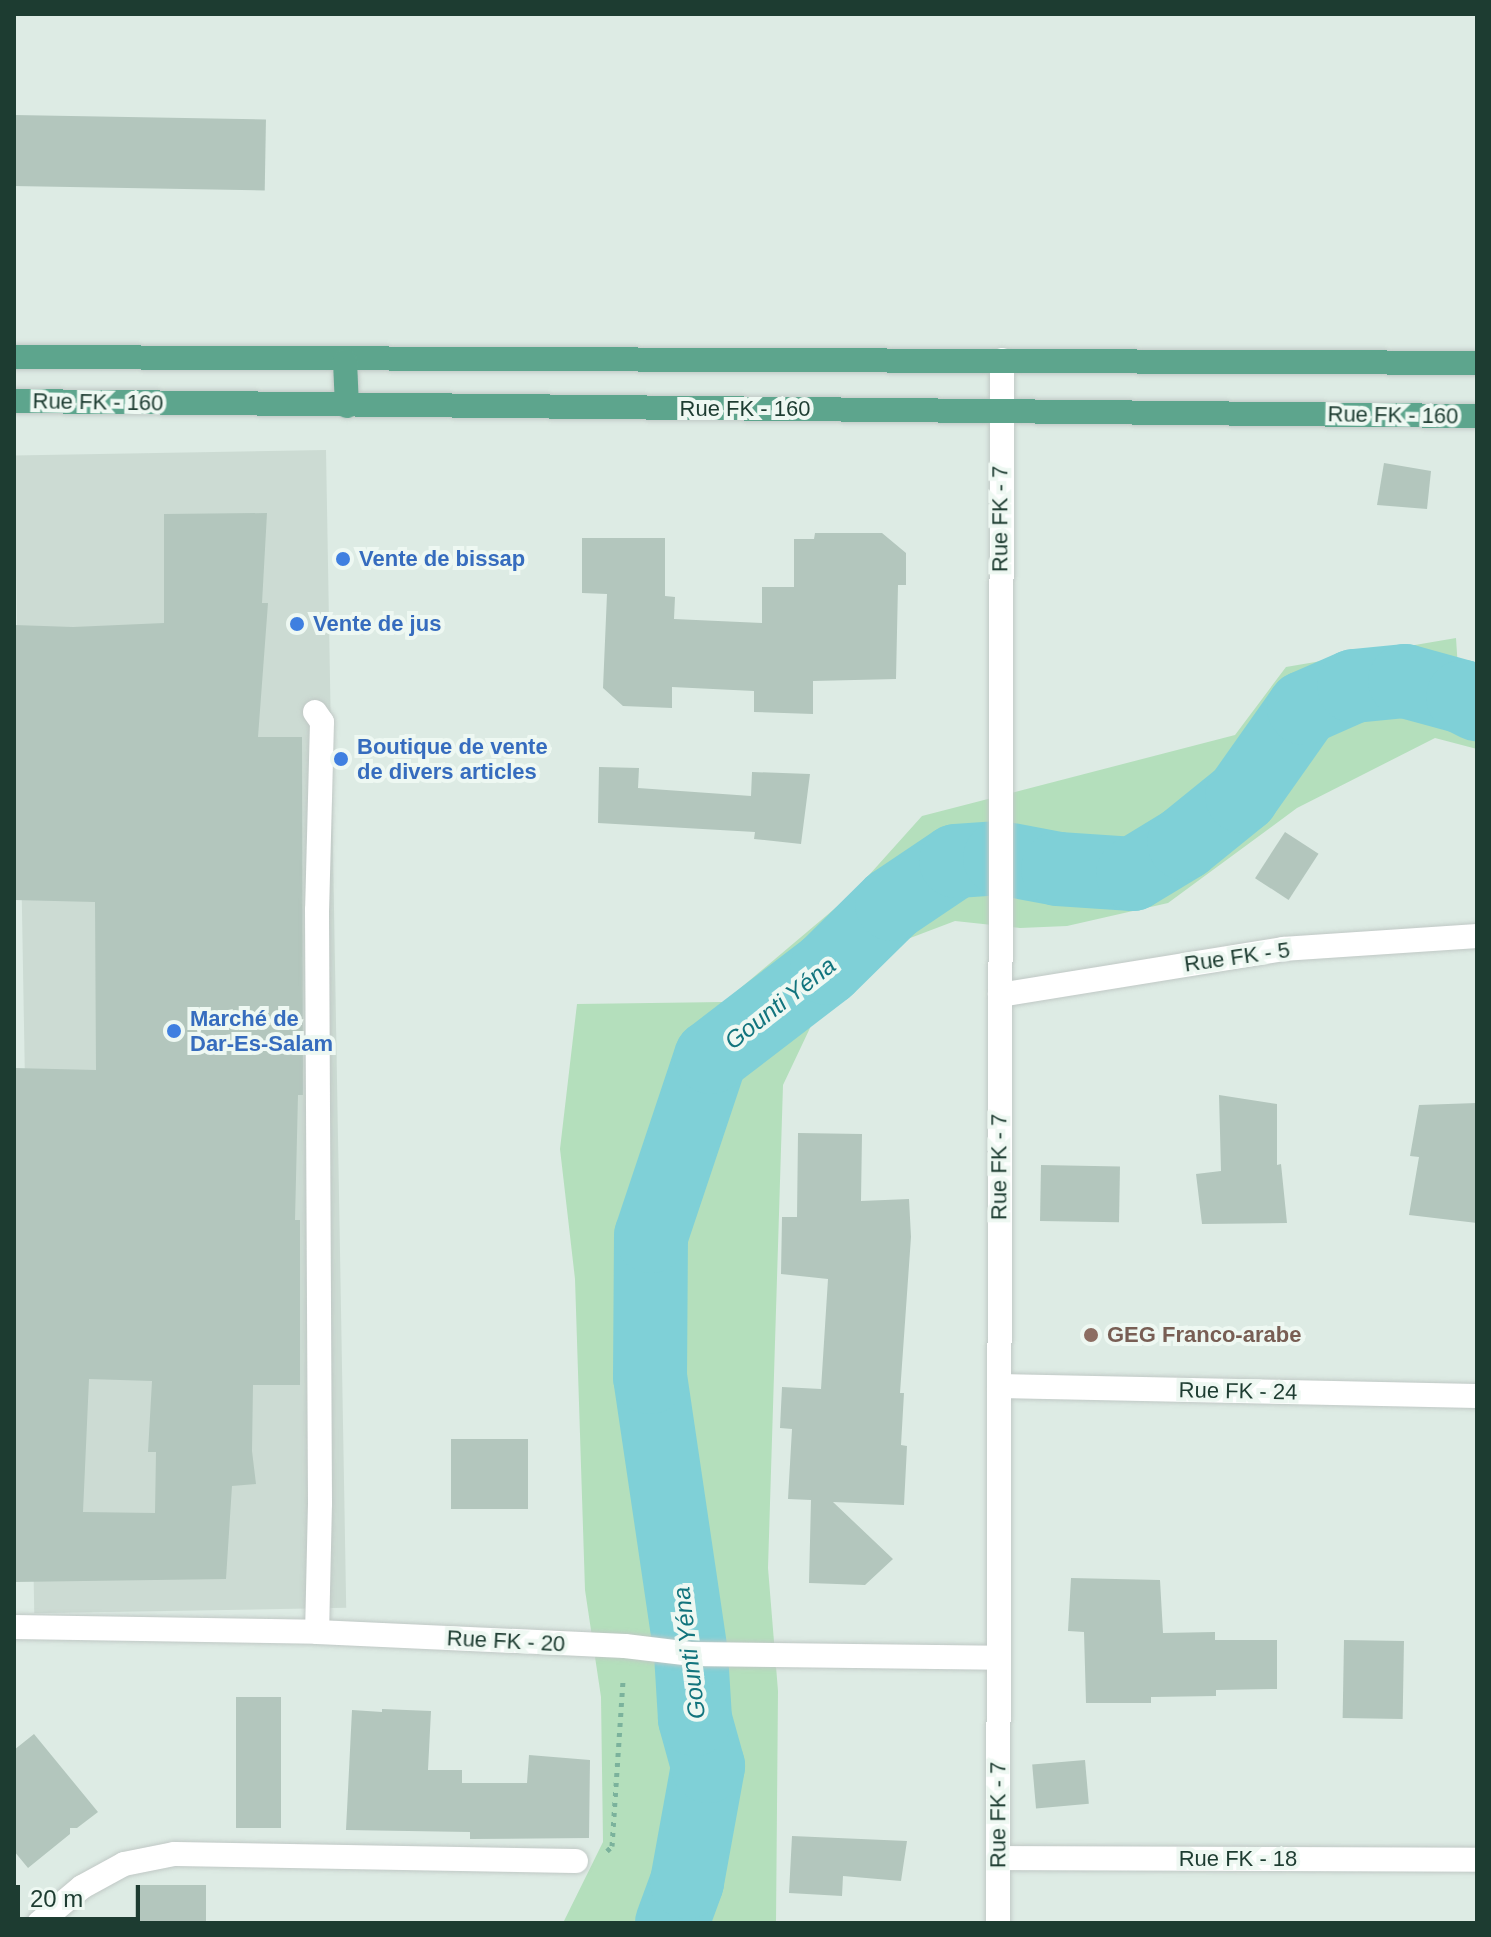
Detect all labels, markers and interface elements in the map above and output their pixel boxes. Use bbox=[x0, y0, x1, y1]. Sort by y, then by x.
street label: Rue FK - 160 bbox=[32, 388, 164, 416]
street label: Rue FK - 160 bbox=[680, 396, 810, 422]
street label: Rue FK - 160 bbox=[1327, 401, 1459, 429]
street label: Rue FK - 7 bbox=[987, 466, 1013, 572]
place label: Vente de bissap bbox=[359, 546, 525, 572]
marker: Vente de bissap bbox=[334, 550, 352, 568]
place label: Vente de jus bbox=[313, 611, 441, 637]
marker: Vente de jus bbox=[288, 615, 306, 633]
place label: Boutique de vente de divers articles bbox=[357, 733, 548, 784]
marker: Boutique de vente de divers articles bbox=[332, 750, 350, 768]
street label: Rue FK - 5 bbox=[1182, 937, 1292, 977]
water label: Gounti Yéna bbox=[719, 951, 841, 1055]
place label: Marché de Dar-Es-Salam bbox=[190, 1005, 333, 1056]
marker: Marché de Dar-Es-Salam bbox=[165, 1022, 183, 1040]
street label: Rue FK - 7 bbox=[986, 1114, 1012, 1220]
place label: GEG Franco-arabe bbox=[1107, 1322, 1301, 1348]
marker: GEG Franco-arabe bbox=[1082, 1326, 1100, 1344]
street label: Rue FK - 24 bbox=[1178, 1377, 1298, 1405]
water label: Gounti Yéna bbox=[667, 1585, 711, 1721]
street label: Rue FK - 20 bbox=[446, 1625, 566, 1657]
street label: Rue FK - 7 bbox=[985, 1762, 1011, 1868]
street label: Rue FK - 18 bbox=[1179, 1846, 1297, 1872]
scale bar bbox=[20, 1869, 144, 1919]
text: 20 m bbox=[30, 1885, 83, 1912]

